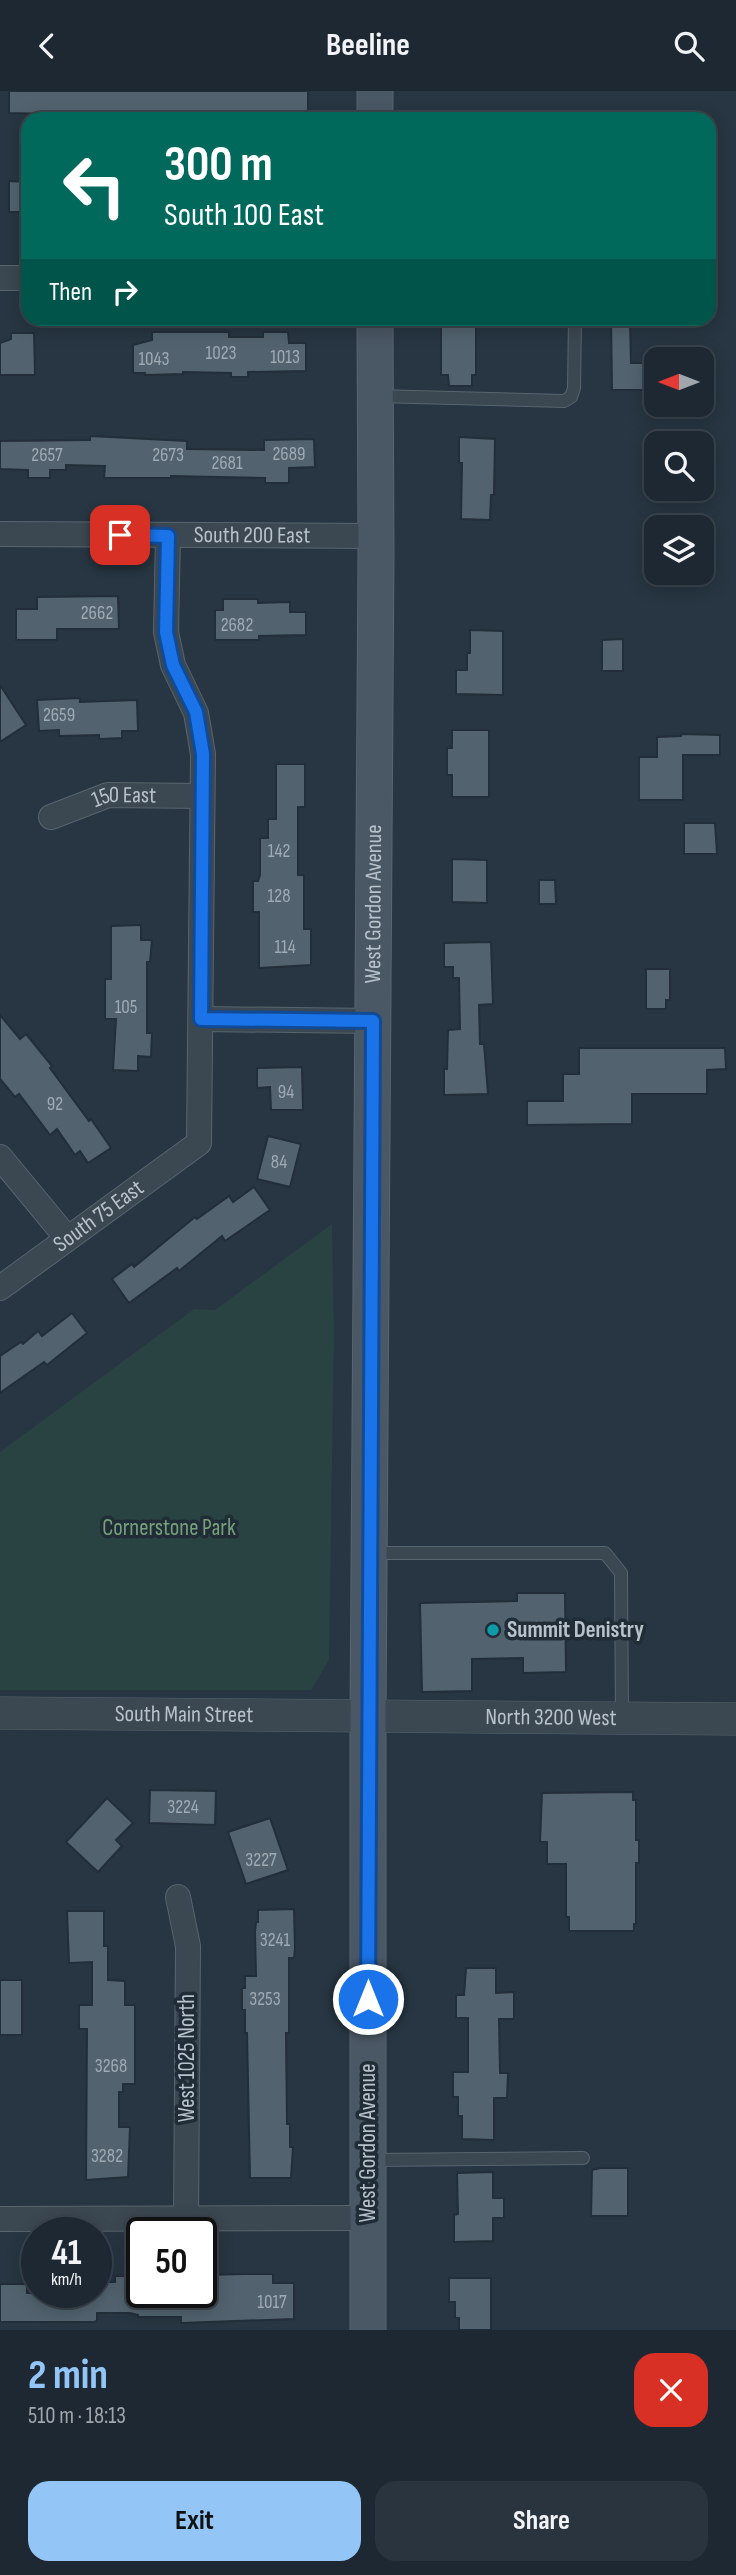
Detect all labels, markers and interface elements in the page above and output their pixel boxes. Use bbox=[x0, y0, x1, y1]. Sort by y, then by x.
text: Beeline bbox=[326, 26, 410, 65]
icon: back bbox=[28, 27, 66, 65]
icon: search bbox=[670, 27, 708, 65]
text: 300 m bbox=[164, 136, 273, 195]
icon: left bbox=[49, 140, 140, 231]
text: South 100 East bbox=[164, 196, 324, 235]
icon: right bbox=[106, 273, 144, 311]
text: Then bbox=[49, 277, 92, 308]
house number: 1023 bbox=[206, 342, 237, 365]
house number: 1013 bbox=[270, 346, 300, 369]
north arrow bbox=[644, 347, 714, 417]
map controls bbox=[644, 347, 714, 585]
house number: 1043 bbox=[138, 348, 170, 371]
button: search bbox=[644, 431, 714, 501]
house number: 2689 bbox=[273, 443, 305, 466]
house number: 2657 bbox=[31, 444, 63, 467]
house number: 2673 bbox=[152, 444, 184, 467]
house number: 2681 bbox=[211, 452, 243, 475]
pin bbox=[90, 505, 150, 565]
button: layers bbox=[644, 515, 714, 585]
icon: arrive bbox=[101, 516, 139, 554]
street label: South 200 East bbox=[194, 521, 310, 550]
house number: 2662 bbox=[81, 602, 113, 625]
house number: 2682 bbox=[221, 614, 253, 637]
house number: 2659 bbox=[43, 704, 75, 727]
street label: 150 East bbox=[88, 781, 156, 814]
street label: West Gordon Avenue bbox=[359, 824, 388, 984]
house number: 142 bbox=[268, 840, 290, 863]
house number: 128 bbox=[267, 885, 291, 908]
house number: 114 bbox=[274, 936, 296, 959]
house number: 105 bbox=[115, 996, 137, 1019]
house number: 94 bbox=[278, 1081, 294, 1104]
house number: 92 bbox=[47, 1093, 63, 1116]
house number: 84 bbox=[271, 1151, 287, 1174]
street label: South 75 East bbox=[48, 1174, 149, 1258]
park label: Cornerstone Park bbox=[102, 1514, 236, 1542]
place label: Summit Denistry bbox=[507, 1616, 644, 1644]
marker: Summit Denistry bbox=[485, 1622, 501, 1638]
street label: South Main Street bbox=[115, 1700, 253, 1729]
street label: North 3200 West bbox=[485, 1703, 617, 1732]
house number: 3224 bbox=[167, 1796, 199, 1819]
house number: 3227 bbox=[245, 1849, 277, 1872]
house number: 3241 bbox=[260, 1929, 291, 1952]
position arrow bbox=[331, 1962, 405, 2036]
house number: 3253 bbox=[249, 1988, 281, 2011]
street label: West 1025 North bbox=[173, 1994, 201, 2122]
house number: 3268 bbox=[95, 2055, 127, 2078]
street label: West Gordon Avenue bbox=[354, 2064, 382, 2222]
house number: 3282 bbox=[91, 2145, 123, 2168]
speed limit sign: 50 bbox=[126, 2217, 217, 2308]
text: 41 bbox=[51, 2232, 82, 2275]
text: km/h bbox=[51, 2269, 82, 2290]
house number: 1017 bbox=[257, 2291, 287, 2314]
text: 2 min bbox=[28, 2350, 108, 2401]
button: close bbox=[634, 2353, 708, 2427]
text: 510 m · 18:13 bbox=[28, 2402, 126, 2430]
button: Exit bbox=[28, 2481, 361, 2561]
button: Share bbox=[375, 2481, 708, 2561]

